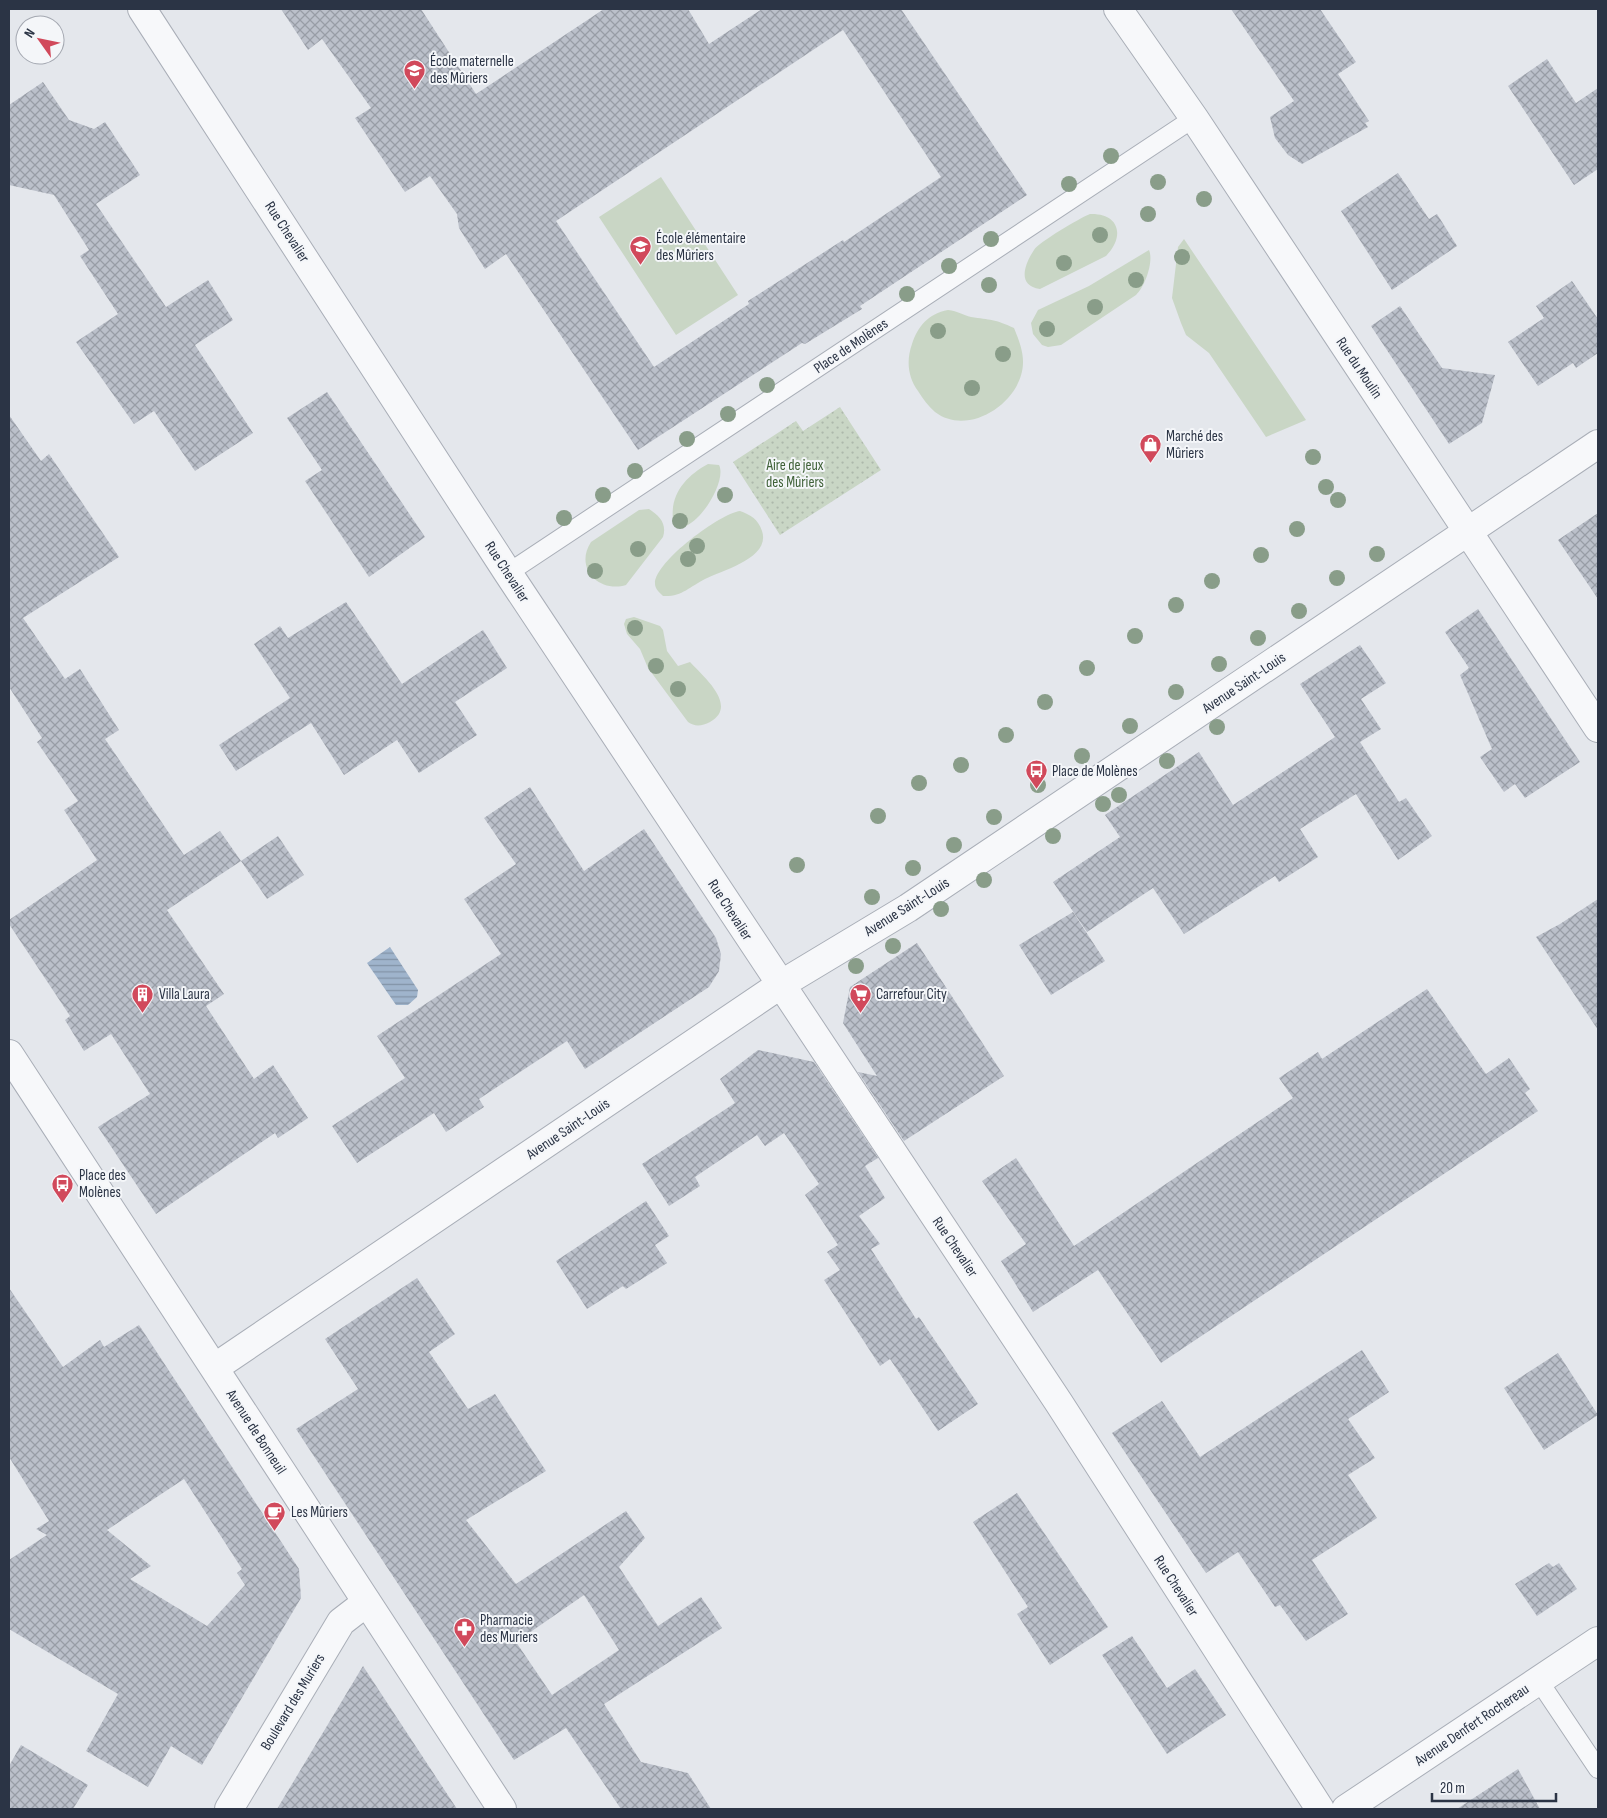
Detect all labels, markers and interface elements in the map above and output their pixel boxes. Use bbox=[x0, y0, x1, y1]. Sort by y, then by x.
north arrow bbox=[15, 15, 65, 65]
text: N bbox=[20, 25, 39, 41]
place label: École maternelle des Mûriers bbox=[430, 52, 514, 88]
school or university icon: École maternelle des Mûriers bbox=[402, 58, 426, 89]
street label: Rue Chevalier bbox=[260, 198, 314, 267]
place label: École élémentaire des Mûriers bbox=[656, 229, 746, 265]
school or university icon: École élémentaire des Mûriers bbox=[628, 235, 652, 266]
street label: Place de Molènes bbox=[810, 314, 892, 378]
street label: Rue du Moulin bbox=[1331, 334, 1387, 402]
place label: Marché des Mûriers bbox=[1166, 427, 1223, 463]
shop icon: Marché des Mûriers bbox=[1138, 433, 1162, 464]
park label: Aire de jeux des Mûriers bbox=[766, 456, 824, 492]
street label: Rue Chevalier bbox=[480, 538, 534, 607]
street label: Avenue Saint-Louis bbox=[1198, 648, 1289, 718]
bus stop icon: Place de Molènes bbox=[1024, 759, 1048, 790]
place label: Place de Molènes bbox=[1052, 762, 1138, 781]
street label: Avenue Saint-Louis bbox=[860, 873, 953, 941]
street label: Rue Chevalier bbox=[703, 876, 757, 945]
building icon: Villa Laura bbox=[131, 982, 155, 1013]
supermarket icon: Carrefour City bbox=[848, 982, 872, 1013]
place label: Villa Laura bbox=[159, 985, 210, 1004]
place label: Carrefour City bbox=[876, 985, 947, 1004]
street label: Avenue Saint-Louis bbox=[522, 1094, 613, 1164]
place label: Place des Molènes bbox=[79, 1166, 126, 1202]
bus stop icon: Place des Molènes bbox=[51, 1172, 75, 1203]
street label: Rue Chevalier bbox=[928, 1213, 983, 1281]
street label: Avenue de Bonneuil bbox=[221, 1385, 290, 1478]
cafe icon: Les Mûriers bbox=[263, 1500, 287, 1531]
place label: Les Mûriers bbox=[291, 1503, 348, 1522]
street label: Rue Chevalier bbox=[1149, 1552, 1203, 1621]
place label: Pharmacie des Muriers bbox=[480, 1611, 538, 1647]
pharmacy icon: Pharmacie des Muriers bbox=[452, 1617, 476, 1648]
street label: Boulevard des Muriers bbox=[257, 1650, 329, 1754]
street label: Avenue Denfert Rochereau bbox=[1410, 1680, 1533, 1771]
scale bar bbox=[1432, 1770, 1556, 1802]
text: 20 m bbox=[1440, 1779, 1465, 1798]

